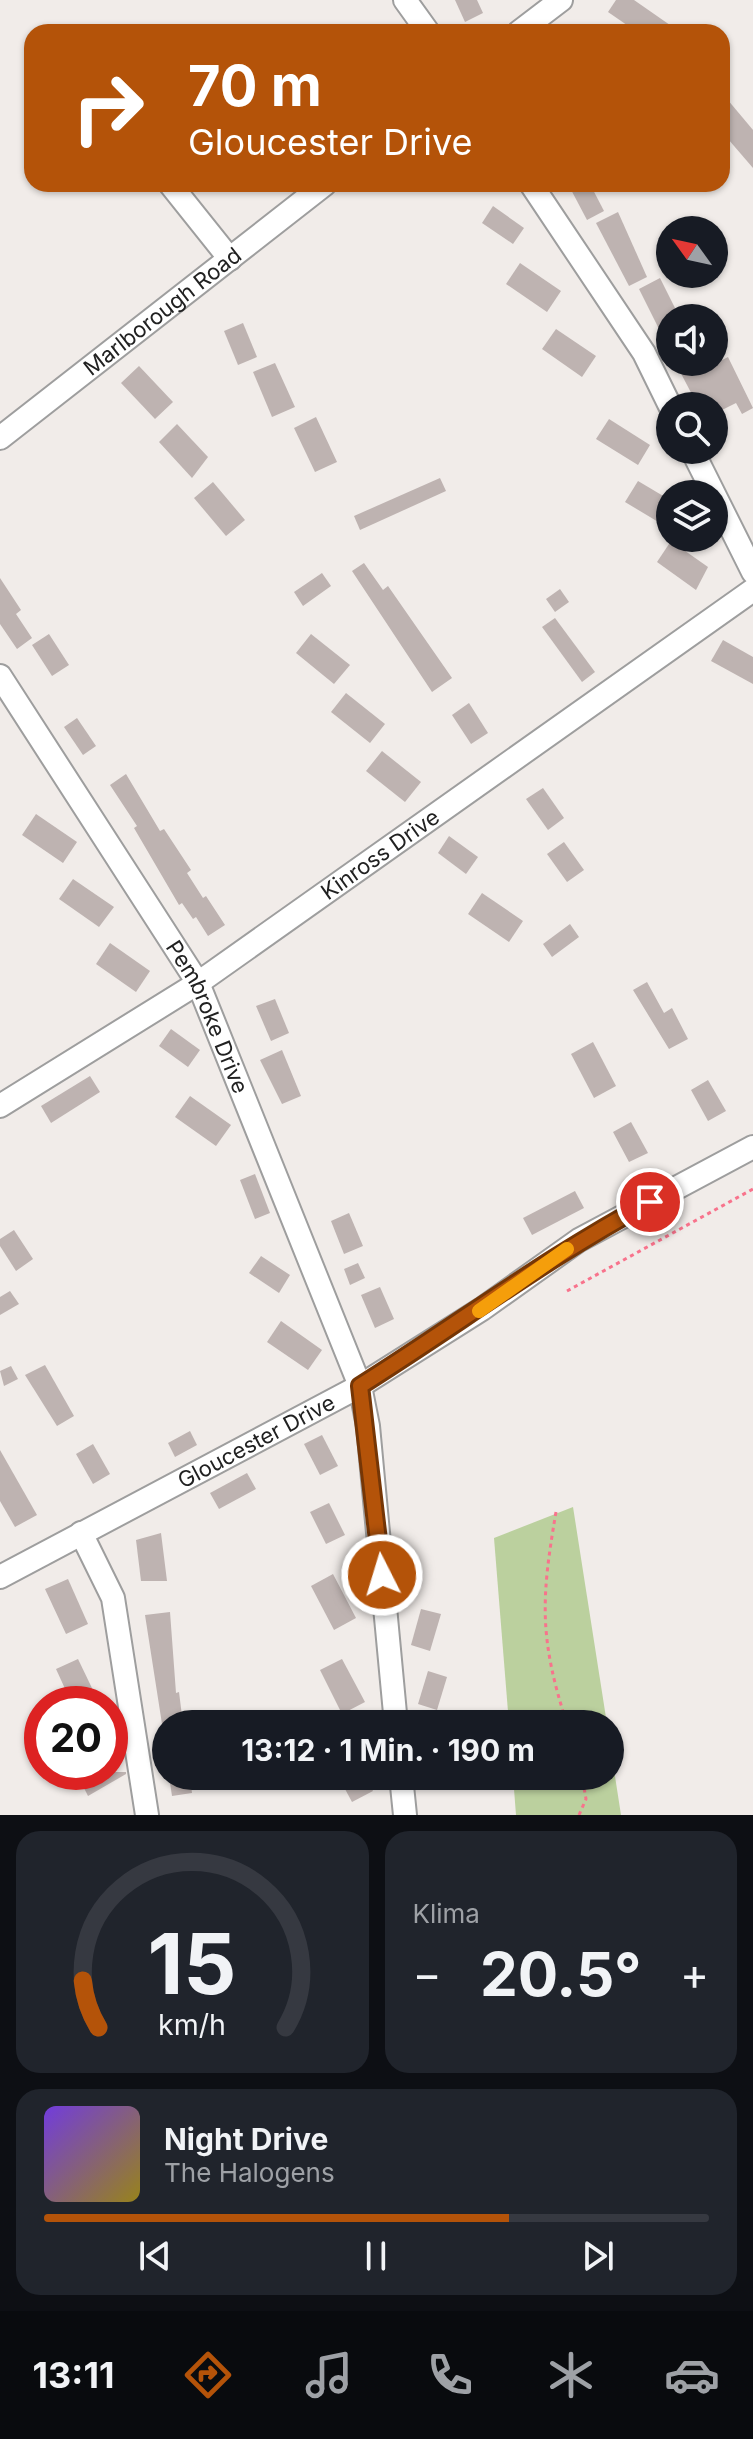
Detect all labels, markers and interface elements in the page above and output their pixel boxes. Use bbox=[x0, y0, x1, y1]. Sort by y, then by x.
text: 70 m bbox=[188, 52, 322, 120]
icon: right bbox=[56, 56, 160, 160]
text: Gloucester Drive bbox=[188, 120, 472, 164]
north arrow bbox=[656, 216, 728, 288]
map controls bbox=[656, 216, 728, 552]
street label: Marlborough Road bbox=[78, 242, 246, 381]
button: sound bbox=[656, 304, 728, 376]
button: search bbox=[656, 392, 728, 464]
button: layers bbox=[656, 480, 728, 552]
street label: Kinross Drive bbox=[316, 804, 444, 905]
street label: Pembroke Drive bbox=[161, 935, 254, 1097]
pin bbox=[616, 1168, 684, 1236]
icon: arrive bbox=[628, 1180, 672, 1224]
street label: Gloucester Drive bbox=[173, 1389, 339, 1493]
position arrow bbox=[340, 1533, 424, 1617]
speed limit sign: 20 bbox=[24, 1686, 128, 1790]
text: 13:12 · 1 Min. · 190 m bbox=[241, 1732, 535, 1768]
text: Klima bbox=[413, 1898, 480, 1929]
text: 15 bbox=[148, 1913, 237, 2014]
text: 20.5° bbox=[480, 1938, 642, 2010]
text: − bbox=[413, 1947, 442, 2001]
text: + bbox=[680, 1947, 709, 2001]
text: km/h bbox=[158, 2007, 226, 2042]
text: Night Drive bbox=[164, 2121, 328, 2157]
text: The Halogens bbox=[164, 2157, 335, 2188]
icon: previous bbox=[133, 2234, 177, 2278]
icon: pause bbox=[354, 2234, 398, 2278]
icon: next bbox=[576, 2234, 620, 2278]
icon: directions bbox=[180, 2347, 236, 2403]
icon: music bbox=[301, 2347, 357, 2403]
icon: phone bbox=[422, 2347, 478, 2403]
icon: climate bbox=[543, 2347, 599, 2403]
icon: car bbox=[664, 2347, 720, 2403]
text: 13:11 bbox=[33, 2353, 114, 2397]

